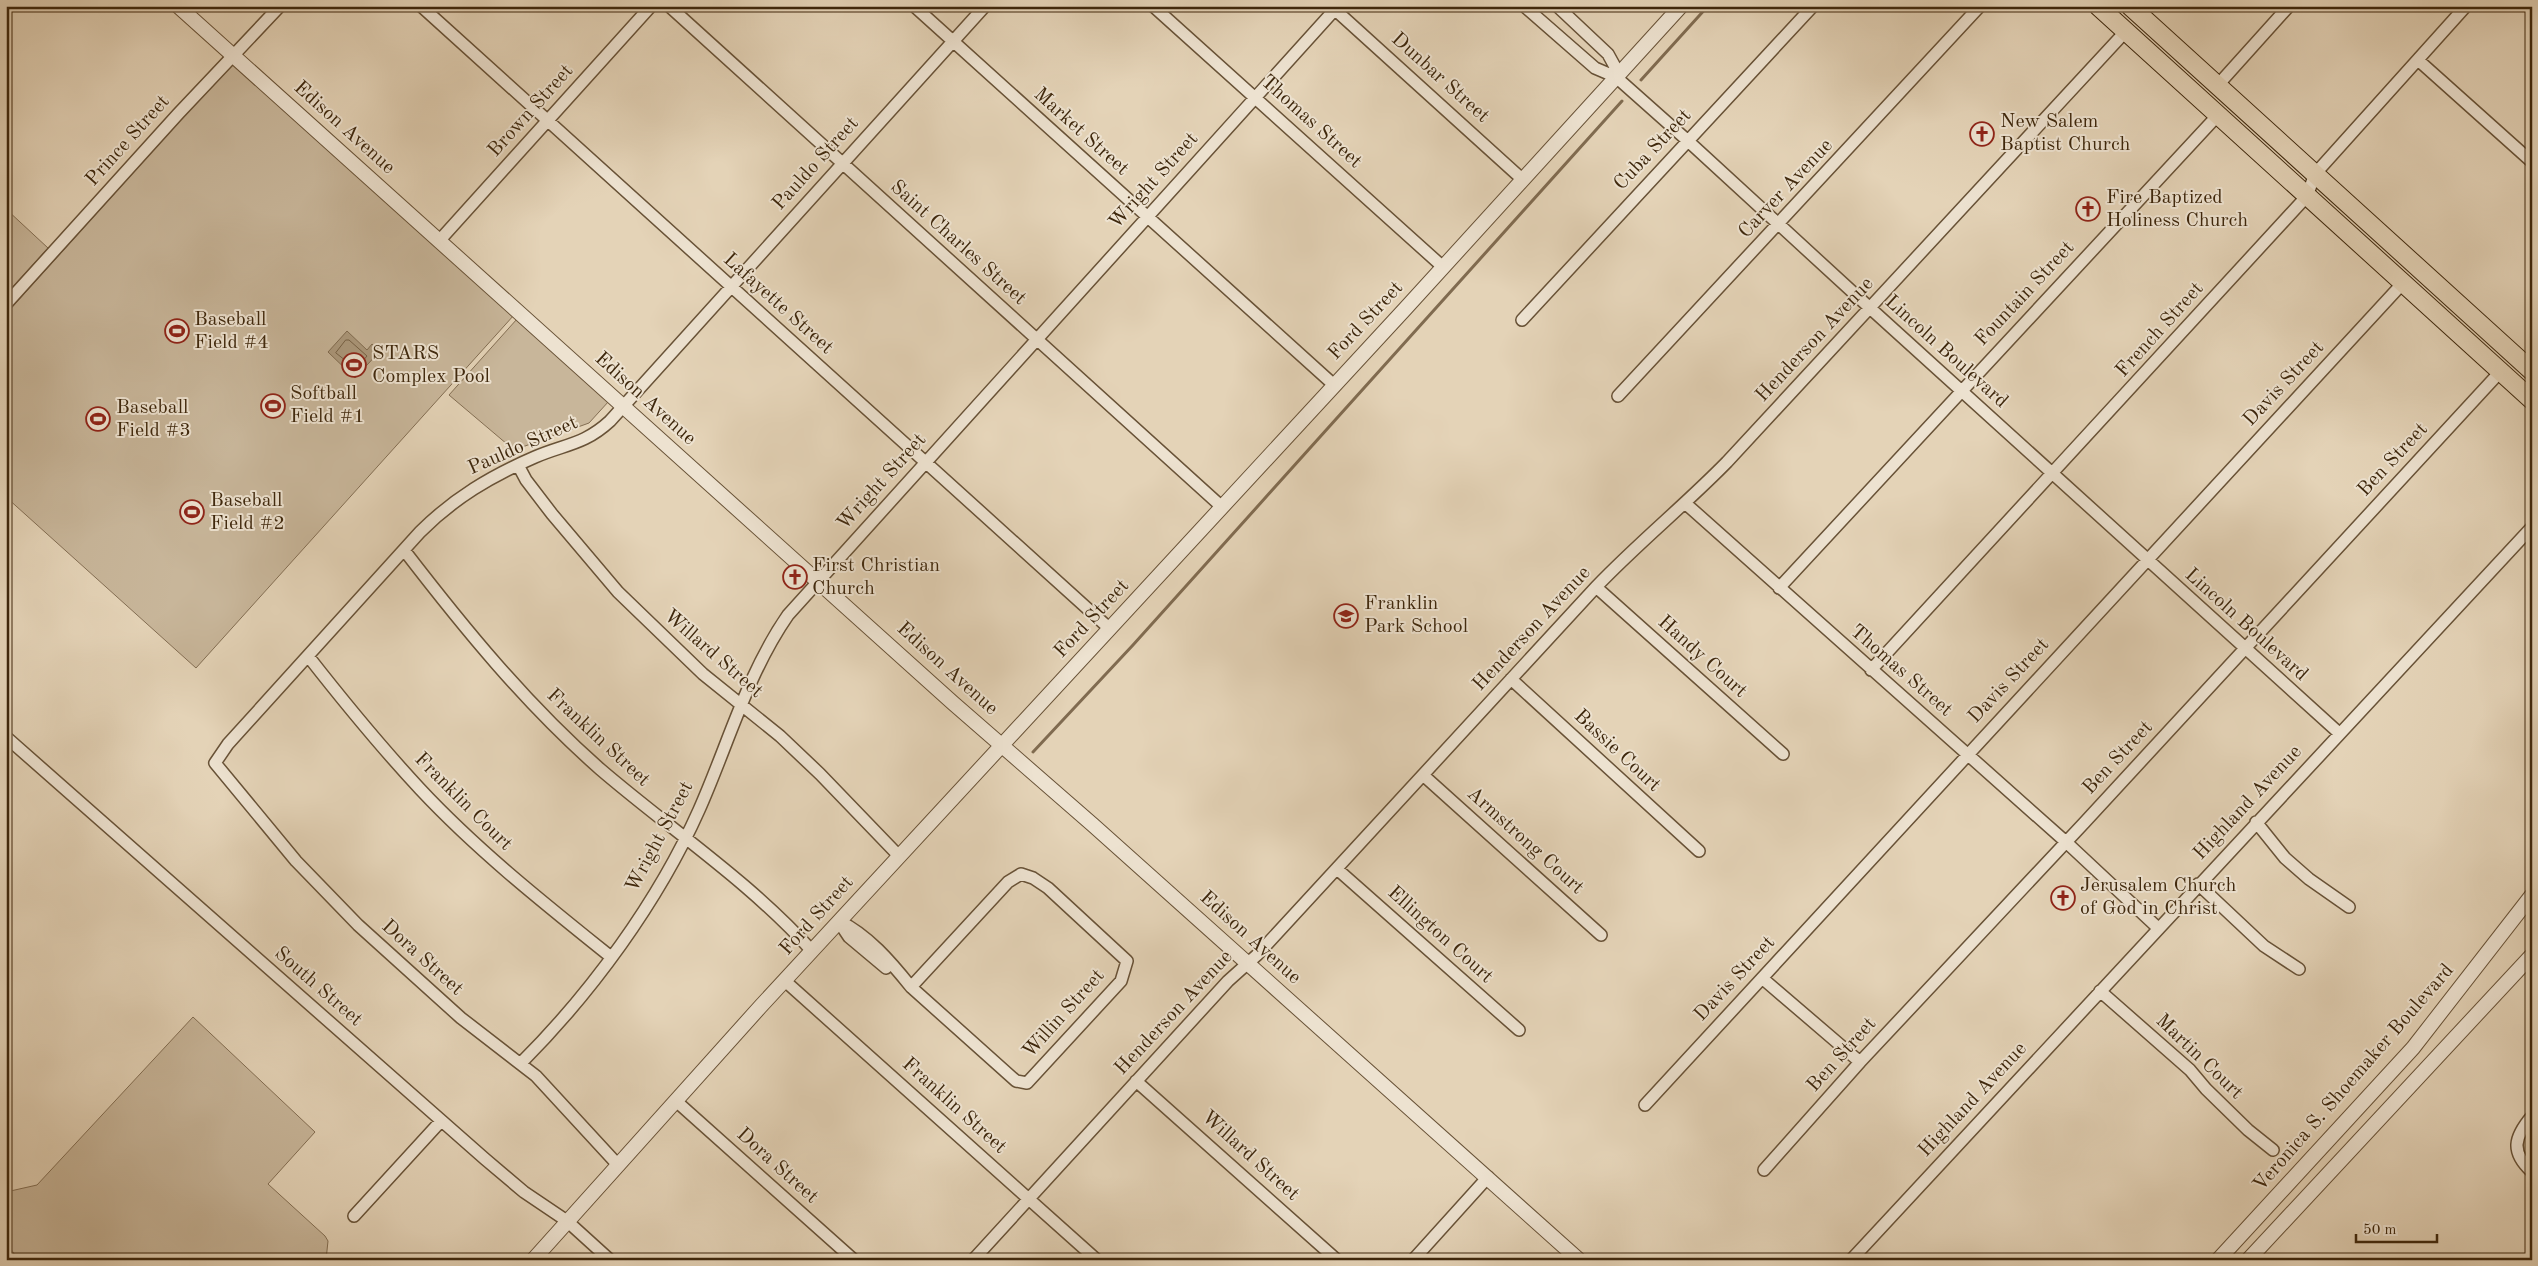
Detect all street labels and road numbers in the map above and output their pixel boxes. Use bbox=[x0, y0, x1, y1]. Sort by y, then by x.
street label: Dunbar Street bbox=[1387, 29, 1493, 127]
street label: Brown Street bbox=[485, 61, 577, 161]
street label: Thomas Street bbox=[1257, 72, 1365, 172]
street label: Edison Avenue bbox=[290, 78, 398, 178]
street label: Market Street bbox=[1030, 84, 1132, 180]
street label: Prince Street bbox=[82, 92, 174, 190]
street label: Cuba Street bbox=[1611, 106, 1695, 194]
street label: Pauldo Street bbox=[769, 114, 863, 214]
street label: Wright Street bbox=[1106, 129, 1202, 233]
street label: Carver Avenue bbox=[1735, 136, 1837, 242]
street label: Saint Charles Street bbox=[886, 177, 1030, 309]
street label: Fountain Street bbox=[1972, 238, 2078, 350]
street label: Lafayette Street bbox=[719, 250, 837, 358]
street label: Henderson Avenue bbox=[1752, 274, 1878, 406]
street label: Ford Street bbox=[1325, 278, 1407, 364]
street label: French Street bbox=[2112, 279, 2208, 381]
street label: Lincoln Boulevard bbox=[1881, 292, 2011, 412]
street label: Davis Street bbox=[2240, 338, 2328, 430]
street label: Edison Avenue bbox=[591, 349, 699, 449]
street label: Pauldo Street bbox=[465, 413, 581, 479]
street label: Ben Street bbox=[2354, 419, 2432, 501]
street label: Wright Street bbox=[834, 430, 930, 534]
street label: Henderson Avenue bbox=[1469, 563, 1595, 695]
street label: Lincoln Boulevard bbox=[2181, 565, 2311, 685]
street label: Ford Street bbox=[1051, 576, 1133, 662]
street label: Willard Street bbox=[660, 606, 766, 702]
street label: Handy Court bbox=[1654, 612, 1750, 702]
street label: Edison Avenue bbox=[893, 619, 1001, 719]
street label: Thomas Street bbox=[1846, 621, 1956, 721]
street label: Davis Street bbox=[1965, 635, 2053, 727]
street label: Franklin Street bbox=[543, 685, 653, 791]
street label: Bassie Court bbox=[1570, 706, 1664, 796]
street label: Ben Street bbox=[2079, 717, 2157, 799]
street label: Highland Avenue bbox=[2190, 742, 2306, 864]
street label: Franklin Court bbox=[410, 749, 516, 855]
street label: Wright Street bbox=[622, 778, 698, 896]
street label: Armstrong Court bbox=[1463, 784, 1587, 898]
street label: Ford Street bbox=[776, 872, 858, 960]
street label: Ellington Court bbox=[1383, 883, 1497, 987]
street label: Edison Avenue bbox=[1196, 888, 1304, 988]
street label: Dora Street bbox=[377, 916, 467, 1000]
street label: Davis Street bbox=[1691, 933, 1779, 1025]
street label: South Street bbox=[270, 944, 366, 1030]
street label: Henderson Avenue bbox=[1111, 947, 1237, 1079]
street label: Veronica S. Shoemaker Boulevard bbox=[2250, 961, 2458, 1195]
street label: Willin Street bbox=[1019, 966, 1109, 1062]
street label: Martin Court bbox=[2151, 1011, 2247, 1103]
street label: Ben Street bbox=[1804, 1014, 1880, 1096]
street label: Highland Avenue bbox=[1915, 1039, 2031, 1161]
street label: Franklin Street bbox=[898, 1054, 1010, 1158]
street label: Willard Street bbox=[1197, 1107, 1303, 1205]
street label: Dora Street bbox=[732, 1124, 822, 1208]

